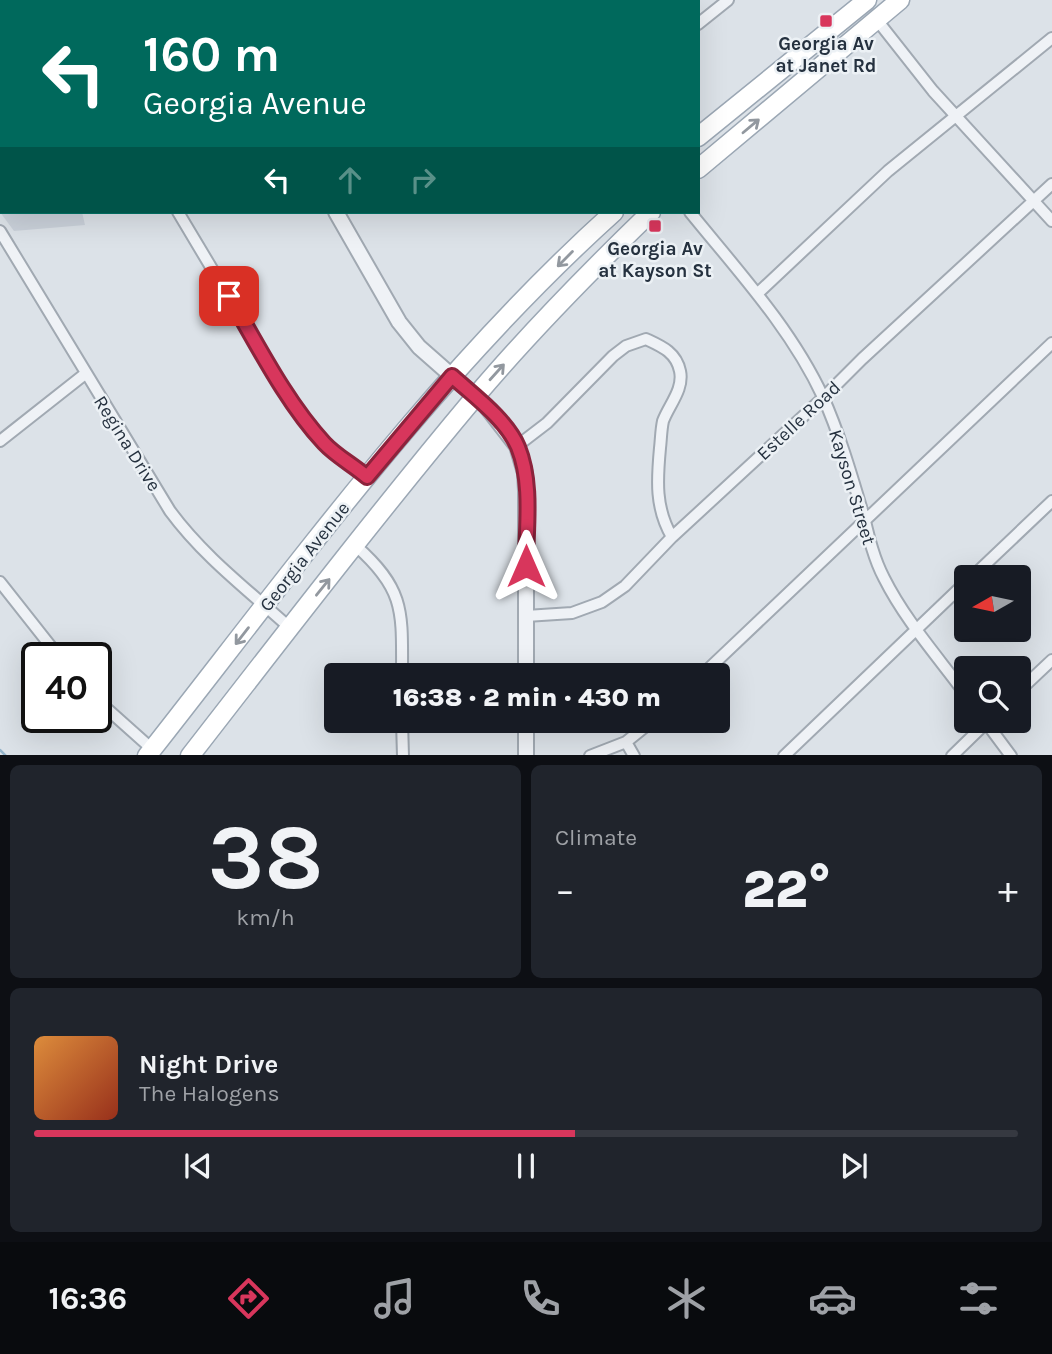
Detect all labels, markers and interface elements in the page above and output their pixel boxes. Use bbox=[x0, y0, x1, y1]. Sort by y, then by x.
marker: Georgia Av at Janet Rd bbox=[818, 13, 834, 29]
text: 160 m bbox=[143, 26, 280, 83]
icon: left bbox=[28, 28, 119, 119]
place label: Georgia Av at Janet Rd bbox=[775, 33, 877, 77]
text: Georgia Avenue bbox=[143, 85, 367, 122]
one-way arrow bbox=[741, 118, 759, 134]
icon: left bbox=[258, 161, 296, 199]
icon: ahead bbox=[331, 161, 369, 199]
icon: right bbox=[404, 161, 442, 199]
marker: Georgia Av at Kayson St bbox=[647, 218, 663, 234]
place label: Georgia Av at Kayson St bbox=[598, 238, 712, 282]
one-way arrow bbox=[556, 250, 573, 267]
pin bbox=[199, 266, 259, 326]
icon: arrive bbox=[210, 277, 248, 315]
one-way arrow bbox=[489, 364, 506, 381]
street label: Estelle Road bbox=[752, 376, 845, 465]
street label: Regina Drive bbox=[89, 392, 165, 495]
street label: Kayson Street bbox=[824, 427, 880, 548]
street label: Georgia Avenue bbox=[255, 498, 354, 616]
position arrow bbox=[489, 529, 563, 603]
north arrow bbox=[954, 565, 1031, 642]
map controls bbox=[954, 565, 1031, 733]
one-way arrow bbox=[316, 578, 331, 596]
one-way arrow bbox=[234, 626, 249, 644]
speed limit sign: 40 bbox=[21, 642, 112, 733]
button: search bbox=[954, 656, 1031, 733]
text: 16:38 · 2 min · 430 m bbox=[393, 682, 661, 713]
text: 38 bbox=[208, 805, 323, 911]
text: Climate bbox=[555, 824, 637, 851]
text: 22° bbox=[742, 859, 831, 920]
text: − bbox=[555, 868, 575, 913]
text: + bbox=[998, 868, 1018, 913]
text: km/h bbox=[236, 904, 295, 931]
text: Night Drive bbox=[139, 1049, 278, 1080]
text: The Halogens bbox=[139, 1080, 279, 1107]
icon: previous bbox=[179, 1147, 217, 1185]
icon: pause bbox=[507, 1147, 545, 1185]
icon: next bbox=[835, 1147, 873, 1185]
icon: directions bbox=[224, 1274, 273, 1323]
icon: music bbox=[370, 1274, 419, 1323]
icon: phone bbox=[516, 1274, 565, 1323]
icon: climate bbox=[662, 1274, 711, 1323]
icon: car bbox=[808, 1274, 857, 1323]
icon: filters bbox=[954, 1274, 1003, 1323]
text: 16:36 bbox=[49, 1280, 127, 1317]

